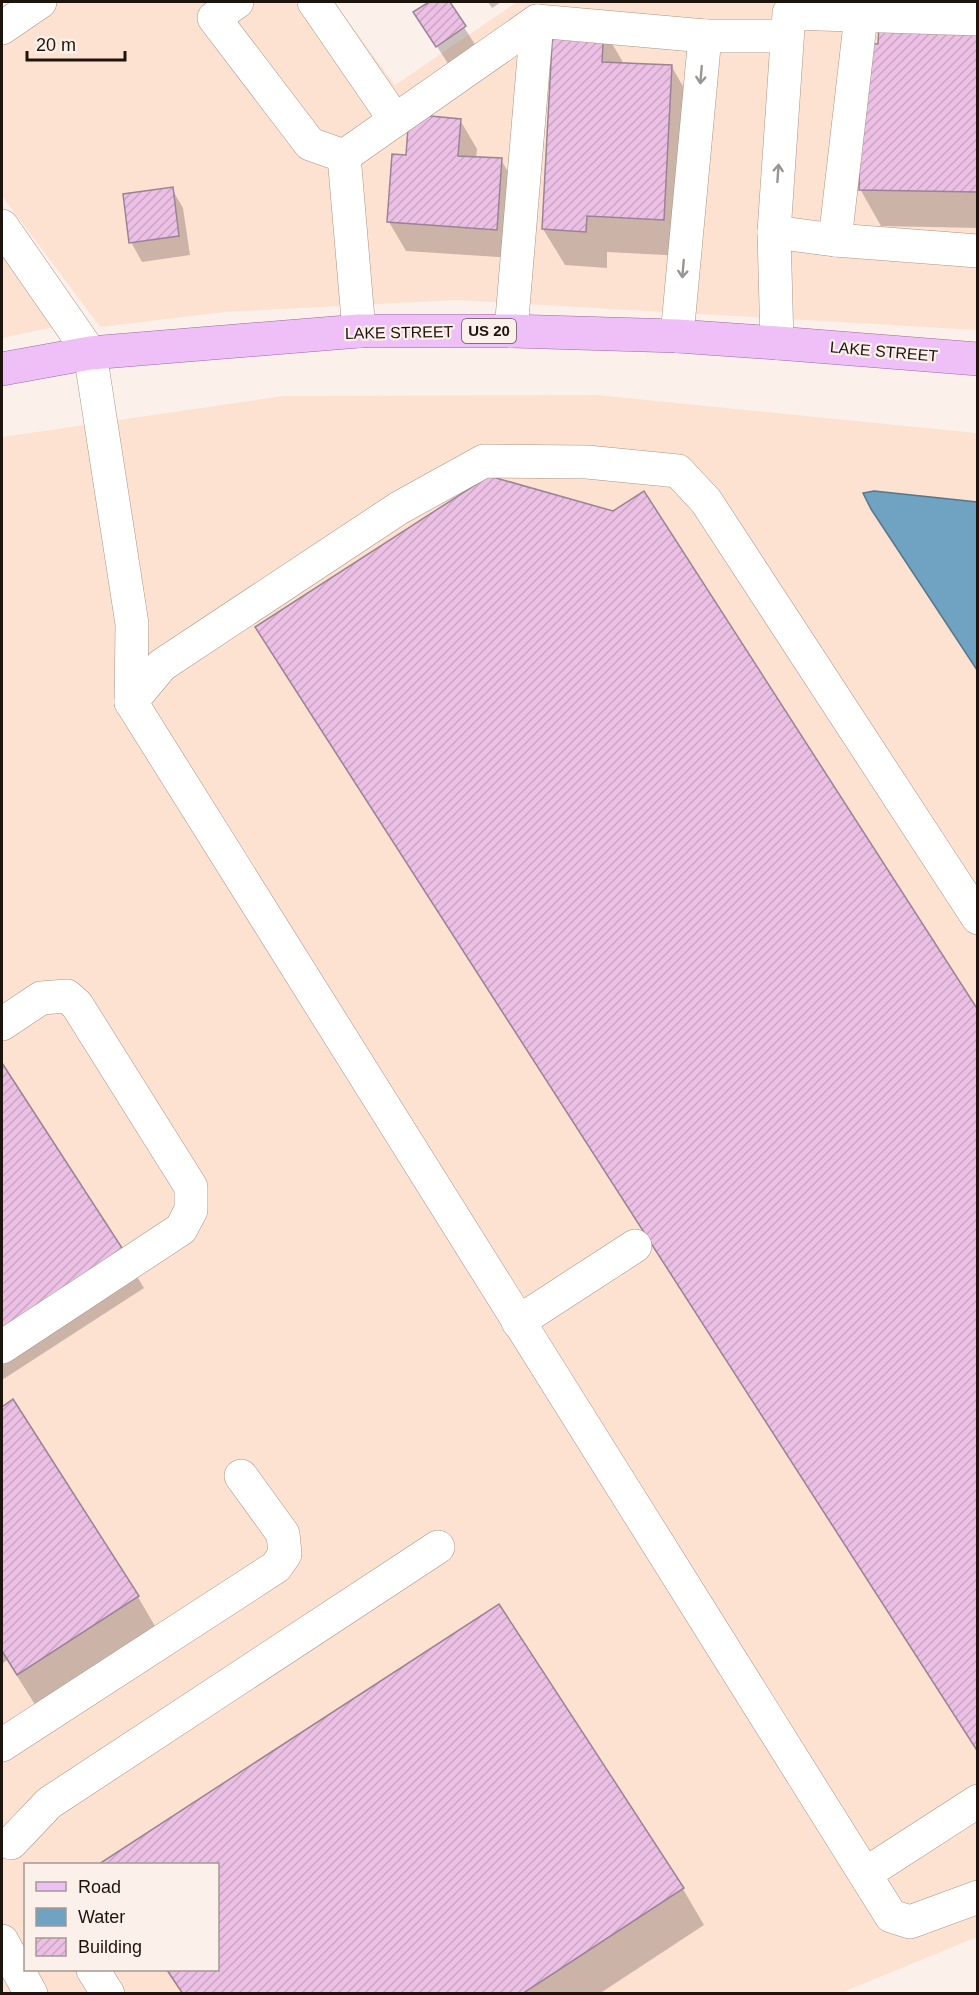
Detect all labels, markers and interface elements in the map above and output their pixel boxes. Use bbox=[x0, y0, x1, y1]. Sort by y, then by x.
scale bar bbox=[27, 24, 124, 62]
text: 20 m bbox=[36, 35, 76, 55]
one-way arrow bbox=[695, 64, 706, 84]
one-way arrow bbox=[773, 164, 784, 184]
one-way arrow bbox=[677, 258, 688, 278]
road number: US 20 bbox=[462, 319, 516, 343]
street label: LAKE STREET bbox=[345, 323, 454, 342]
street label: LAKE STREET bbox=[829, 338, 939, 365]
legend bbox=[24, 1863, 219, 1971]
text: Road bbox=[78, 1877, 121, 1897]
text: Water bbox=[78, 1907, 125, 1927]
text: Building bbox=[78, 1937, 142, 1957]

